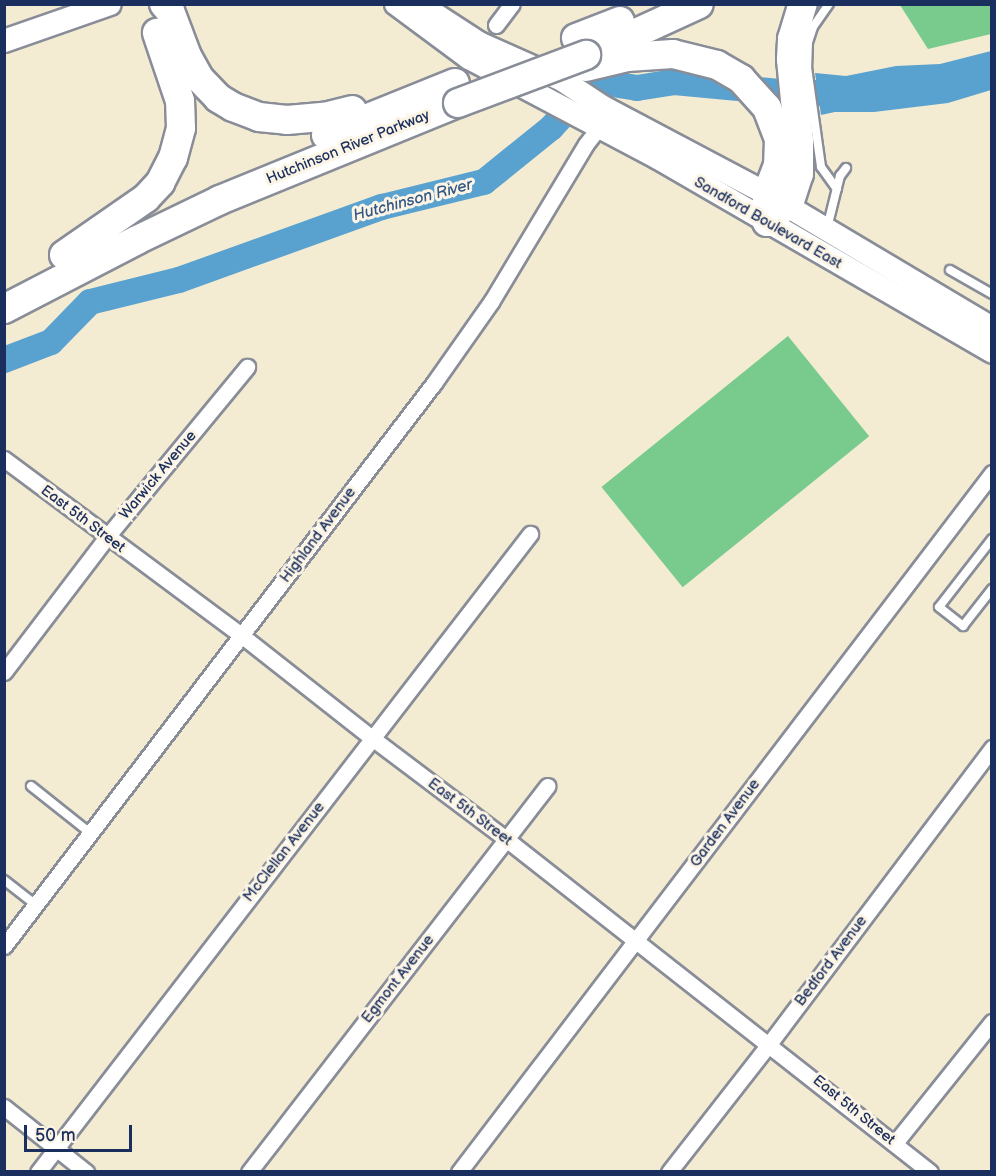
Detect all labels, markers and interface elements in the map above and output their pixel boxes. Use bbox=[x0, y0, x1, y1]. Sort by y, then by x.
street label: Hutchinson River Parkway bbox=[264, 106, 432, 188]
street label: Sandford Boulevard East bbox=[691, 173, 845, 273]
water label: Hutchinson River bbox=[351, 176, 475, 226]
street label: Warwick Avenue bbox=[116, 427, 200, 523]
street label: East 5th Street bbox=[37, 481, 129, 557]
street label: Highland Avenue bbox=[276, 484, 360, 586]
street label: East 5th Street bbox=[424, 774, 516, 850]
street label: Garden Avenue bbox=[686, 776, 764, 870]
street label: McClellan Avenue bbox=[239, 799, 329, 905]
street label: Bedford Avenue bbox=[791, 912, 871, 1010]
street label: Egmont Avenue bbox=[358, 931, 438, 1027]
street label: East 5th Street bbox=[809, 1071, 899, 1149]
scale bar bbox=[27, 1113, 135, 1151]
text: 50 m bbox=[35, 1125, 76, 1146]

